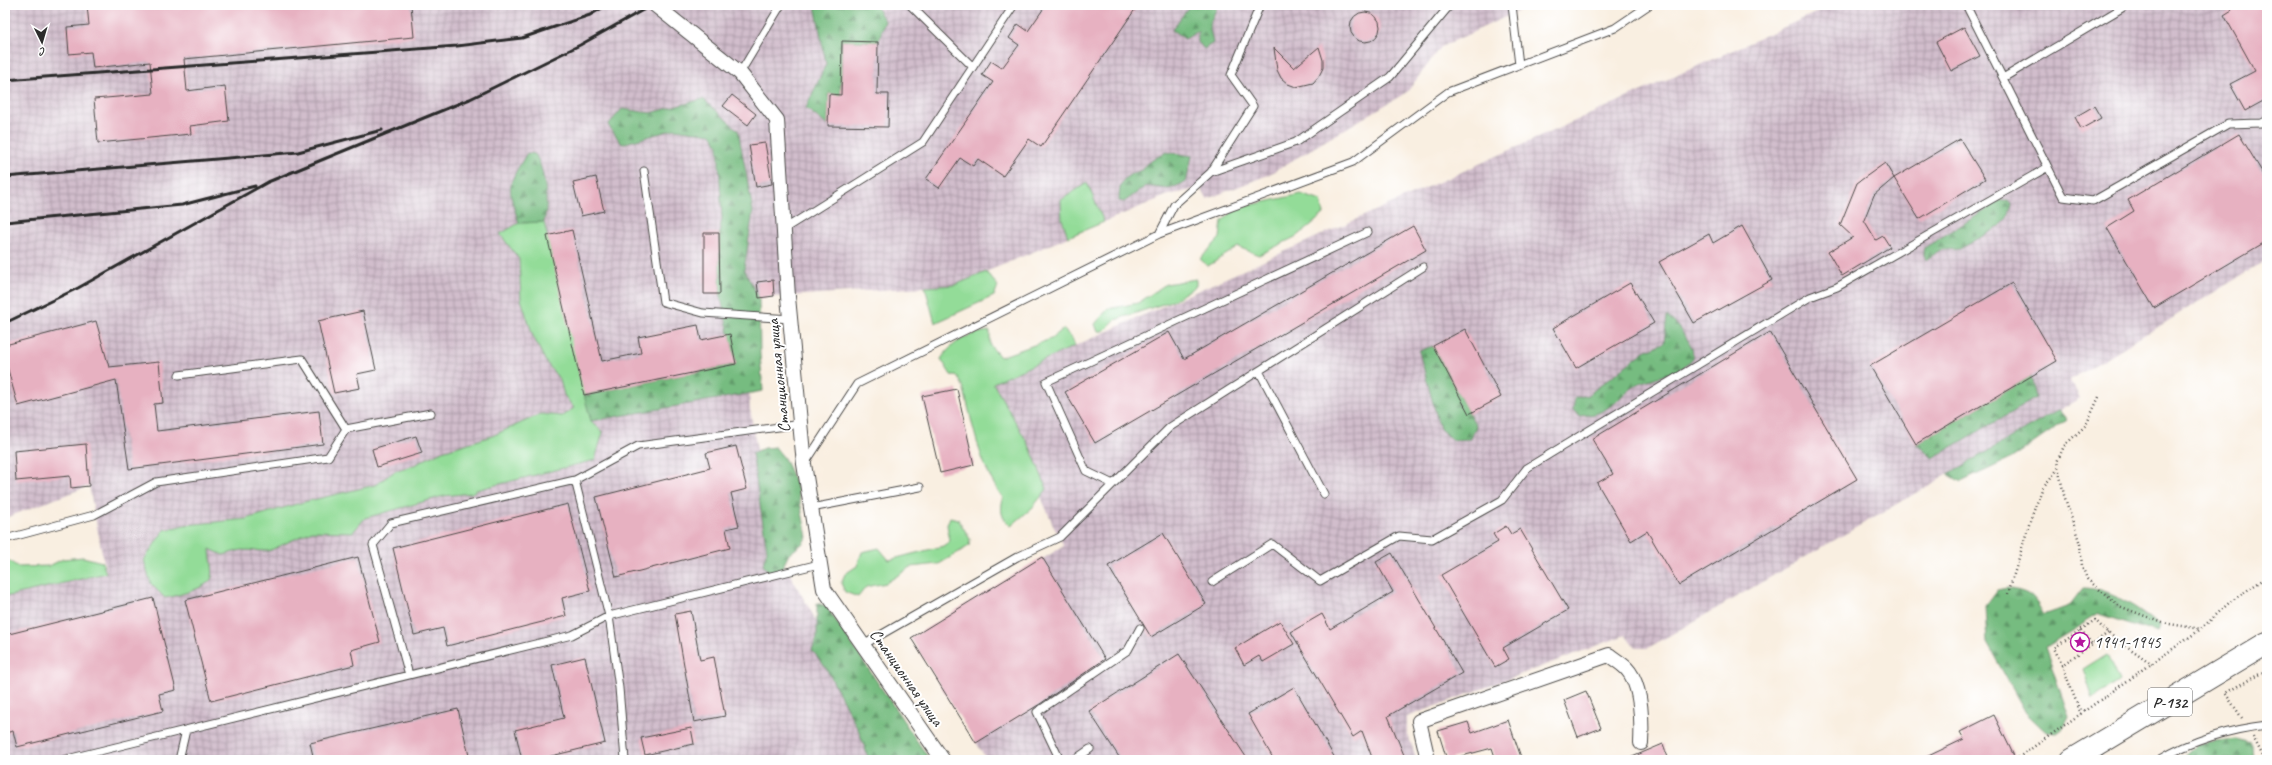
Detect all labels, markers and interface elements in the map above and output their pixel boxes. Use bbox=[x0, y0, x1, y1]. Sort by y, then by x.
north arrow bbox=[22, 22, 62, 62]
text: С bbox=[38, 45, 46, 59]
street label: Станционная улица bbox=[762, 317, 795, 434]
street label: Станционная улица bbox=[865, 625, 949, 731]
place icon: 1941-1945 bbox=[2069, 631, 2091, 653]
place label: 1941-1945 bbox=[2094, 632, 2162, 653]
road number: Р-132 bbox=[2148, 688, 2192, 716]

